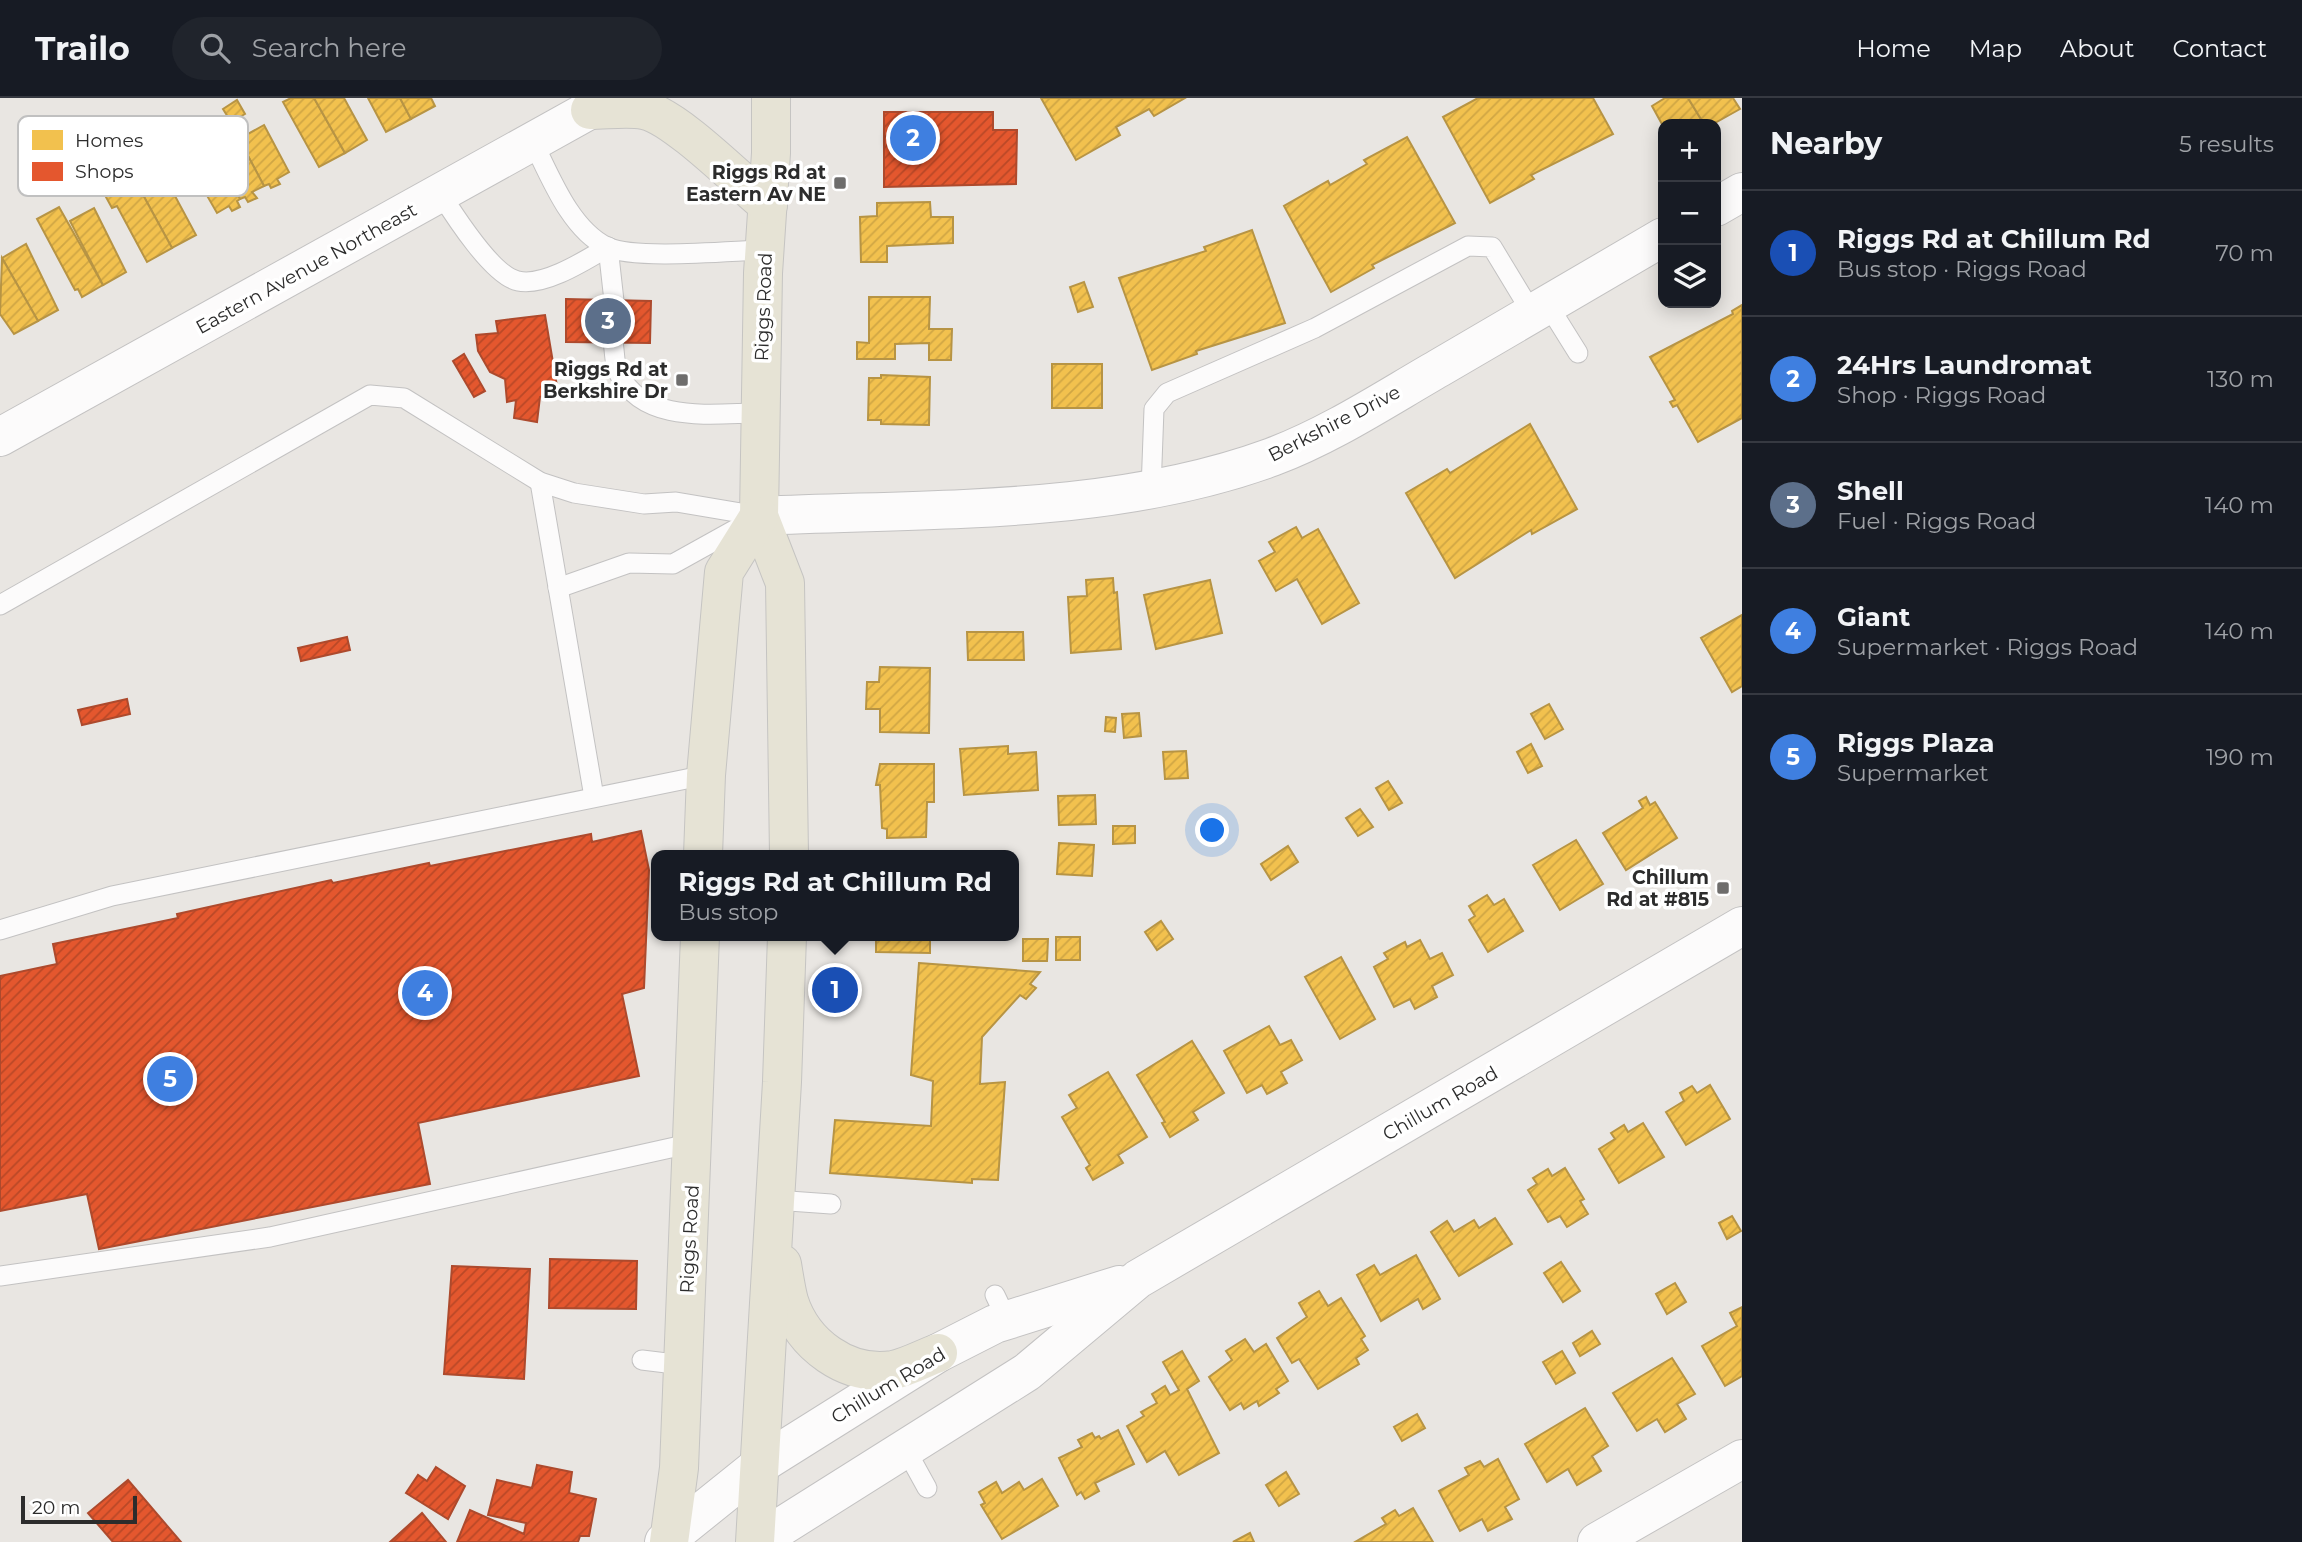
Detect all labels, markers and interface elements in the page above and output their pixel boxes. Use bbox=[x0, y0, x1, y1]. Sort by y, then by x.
search box bbox=[172, 17, 662, 80]
text: Trailo bbox=[35, 28, 130, 68]
icon: search bbox=[196, 29, 234, 67]
text: Search here bbox=[252, 32, 406, 64]
text: Home bbox=[1856, 34, 1931, 63]
text: Map bbox=[1969, 34, 2022, 63]
text: About bbox=[2060, 34, 2134, 63]
text: Contact bbox=[2172, 34, 2267, 63]
pin: 2 bbox=[890, 112, 936, 164]
legend bbox=[18, 116, 248, 196]
map controls bbox=[1658, 119, 1721, 308]
button: + bbox=[1658, 119, 1721, 182]
text: Nearby bbox=[1770, 125, 1882, 162]
text: Homes bbox=[75, 129, 143, 152]
text: 5 results bbox=[2179, 130, 2274, 158]
text: Shops bbox=[75, 160, 134, 183]
place label: Riggs Rd at Eastern Av NE bbox=[686, 161, 826, 206]
marker: Riggs Rd at Eastern Av NE bbox=[832, 175, 848, 191]
button: − bbox=[1658, 182, 1721, 245]
street label: Eastern Avenue Northeast bbox=[192, 198, 421, 339]
text: Riggs Rd at Chillum Rd bbox=[1837, 223, 2151, 255]
text: 1 bbox=[1788, 239, 1798, 267]
text: 70 m bbox=[2215, 239, 2274, 267]
button: layers bbox=[1658, 245, 1721, 308]
street label: Riggs Road bbox=[750, 252, 777, 362]
text: Bus stop · Riggs Road bbox=[1837, 255, 2087, 283]
pin: 3 bbox=[585, 295, 631, 347]
text: 24Hrs Laundromat bbox=[1837, 349, 2092, 381]
place label: Riggs Rd at Berkshire Dr bbox=[543, 358, 668, 403]
text: 2 bbox=[1786, 365, 1800, 393]
text: 130 m bbox=[2207, 365, 2274, 393]
marker: Riggs Rd at Berkshire Dr bbox=[674, 372, 690, 388]
street label: Berkshire Drive bbox=[1264, 380, 1404, 467]
text: Shop · Riggs Road bbox=[1837, 381, 2046, 409]
text: Shell bbox=[1837, 475, 1904, 507]
text: 3 bbox=[1786, 491, 1800, 519]
text: 140 m bbox=[2205, 491, 2274, 519]
text: Fuel · Riggs Road bbox=[1837, 507, 2036, 535]
text: Giant bbox=[1837, 601, 1910, 633]
text: 4 bbox=[1785, 617, 1801, 645]
text: 140 m bbox=[2205, 617, 2274, 645]
text: Supermarket · Riggs Road bbox=[1837, 633, 2138, 661]
text: Riggs Plaza bbox=[1837, 727, 1995, 759]
text: 5 bbox=[1786, 743, 1800, 771]
text: 190 m bbox=[2206, 743, 2274, 771]
text: Supermarket bbox=[1837, 759, 1989, 787]
your location bbox=[1195, 813, 1229, 847]
popup bbox=[651, 850, 1019, 941]
text: Riggs Rd at Chillum Rd bbox=[678, 866, 992, 898]
place label: Chillum Rd at #815 bbox=[1606, 866, 1709, 911]
marker: Chillum Rd at #815 bbox=[1715, 880, 1731, 896]
text: Bus stop bbox=[678, 898, 778, 926]
pin: 1 bbox=[812, 964, 858, 1016]
pin: 4 bbox=[402, 967, 448, 1019]
pin: 5 bbox=[147, 1053, 193, 1105]
street label: Chillum Road bbox=[1379, 1061, 1502, 1146]
street label: Riggs Road bbox=[675, 1184, 704, 1294]
street label: Chillum Road bbox=[827, 1342, 950, 1429]
scale bar bbox=[21, 1493, 136, 1525]
text: 20 m bbox=[32, 1496, 80, 1519]

